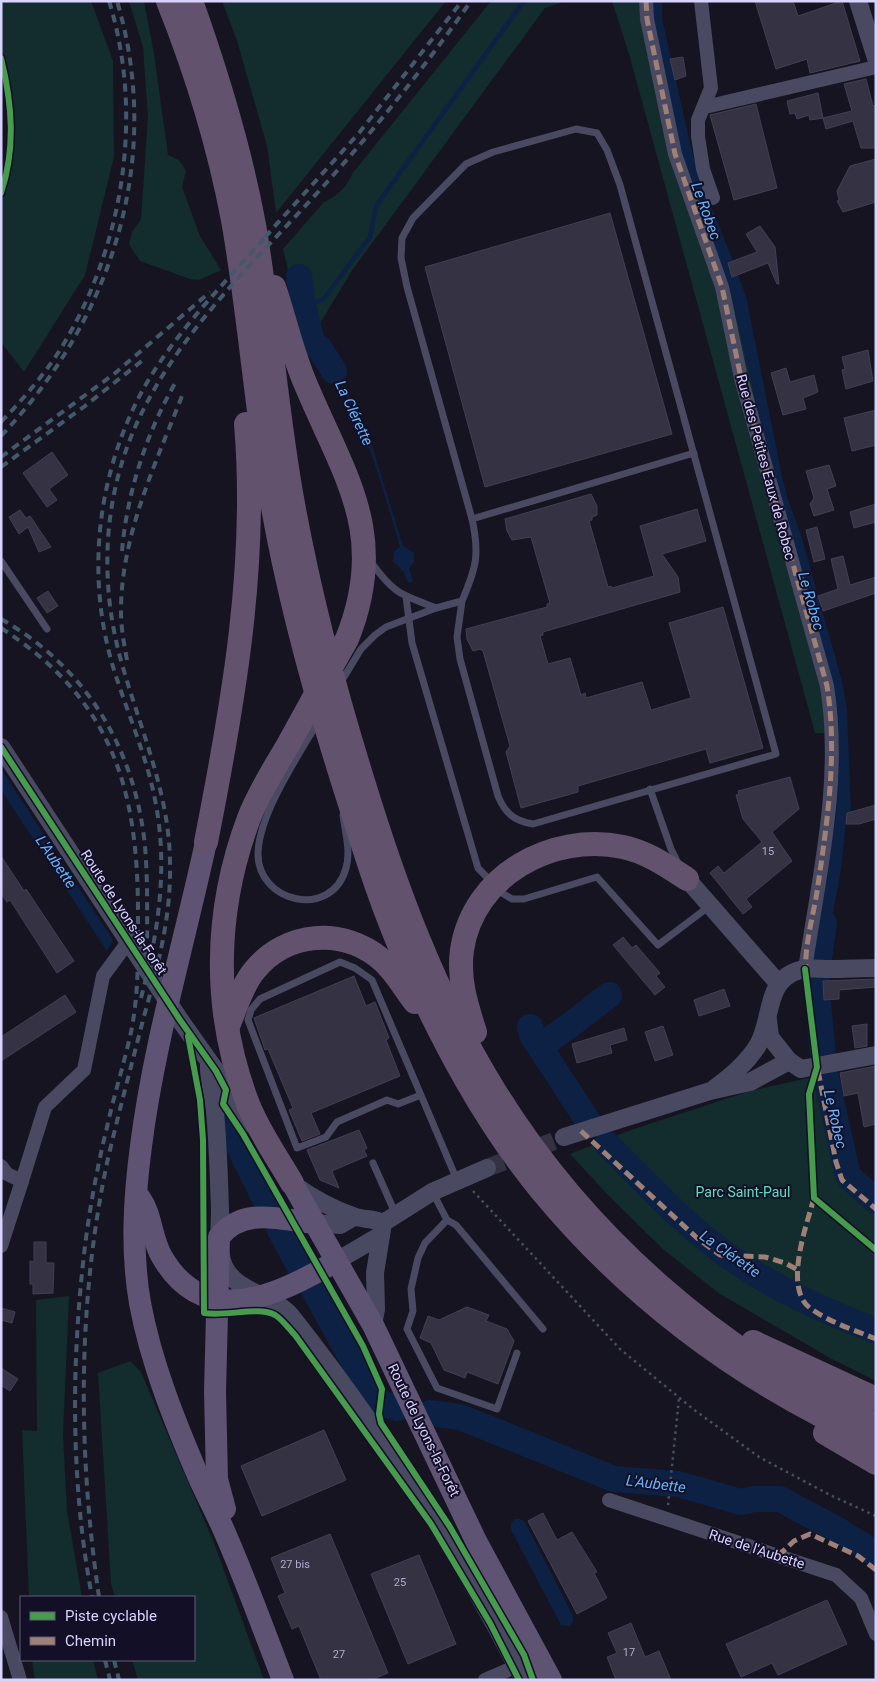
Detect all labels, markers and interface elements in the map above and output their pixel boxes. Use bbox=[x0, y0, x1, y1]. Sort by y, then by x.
water label: Le Robec bbox=[687, 180, 725, 243]
street label: Rue des Petites Eaux de Robec bbox=[733, 372, 799, 562]
water label: La Clérette bbox=[331, 378, 377, 449]
water label: Le Robec bbox=[794, 570, 828, 633]
water label: L'Aubette bbox=[32, 832, 80, 892]
house number: 15 bbox=[762, 845, 774, 858]
street label: Route de Lyons-la-Forêt bbox=[78, 847, 171, 978]
water label: Le Robec bbox=[819, 1088, 851, 1151]
park label: Parc Saint-Paul bbox=[696, 1184, 790, 1200]
water label: La Clérette bbox=[696, 1227, 764, 1282]
street label: Route de Lyons-la-Forêt bbox=[385, 1361, 463, 1499]
water label: L'Aubette bbox=[625, 1471, 687, 1497]
street label: Rue de l'Aubette bbox=[707, 1526, 807, 1572]
house number: 27 bis bbox=[280, 1558, 310, 1571]
house number: 25 bbox=[394, 1576, 406, 1589]
legend bbox=[20, 1596, 195, 1661]
text: Piste cyclable bbox=[65, 1607, 157, 1625]
text: Chemin bbox=[65, 1632, 116, 1650]
house number: 17 bbox=[623, 1646, 635, 1659]
house number: 27 bbox=[333, 1648, 345, 1661]

